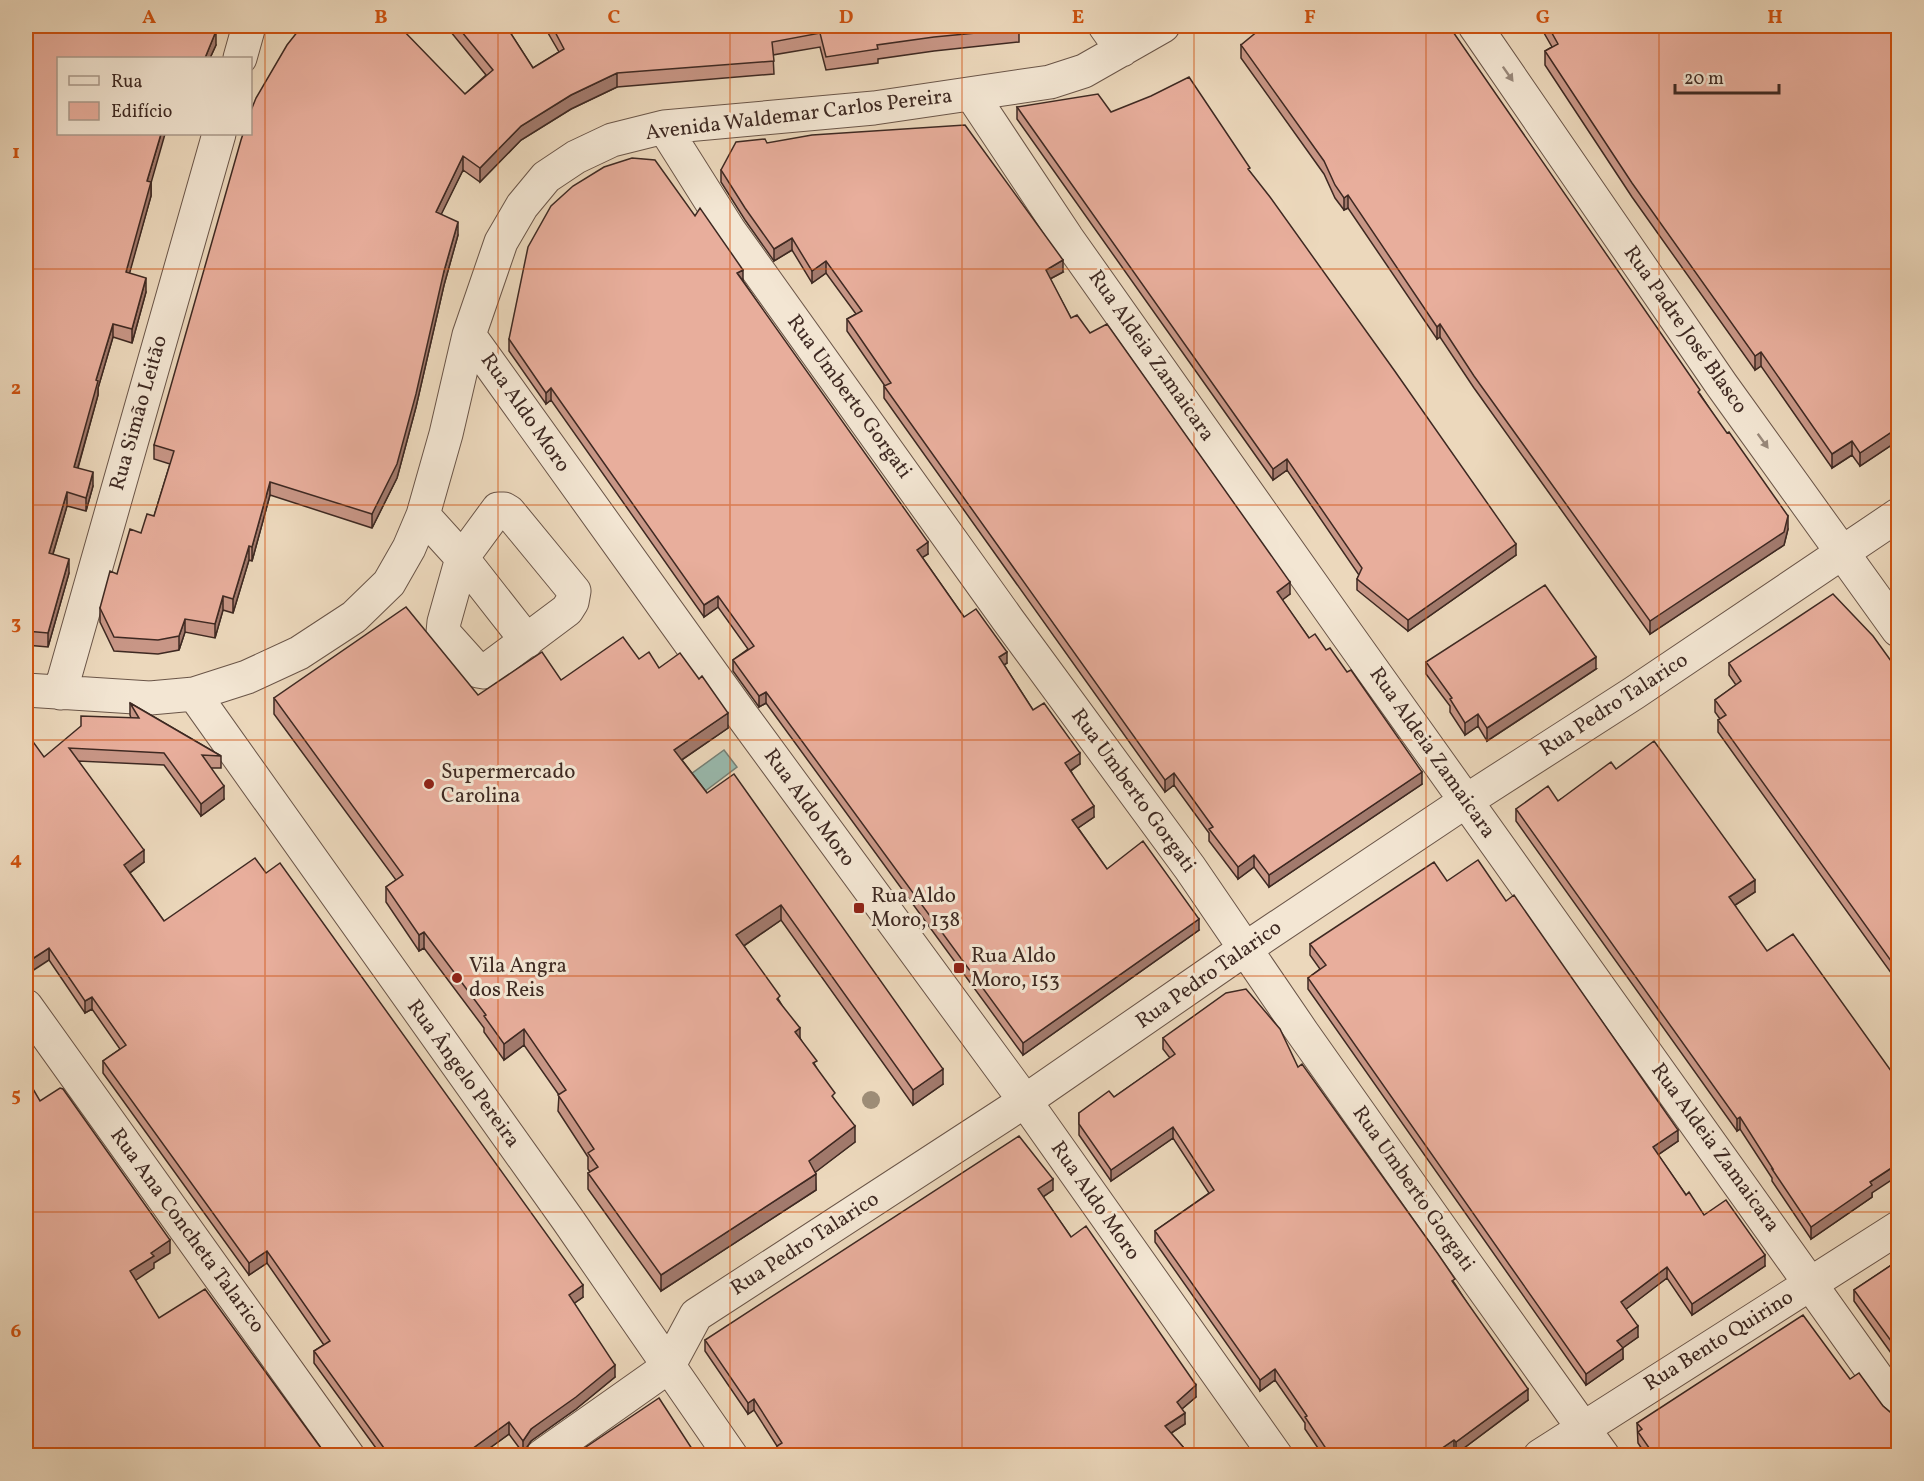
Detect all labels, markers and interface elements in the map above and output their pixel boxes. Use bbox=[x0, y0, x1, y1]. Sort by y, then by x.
text: A bbox=[142, 4, 156, 32]
text: B bbox=[374, 4, 388, 32]
text: C bbox=[608, 4, 621, 32]
text: D bbox=[839, 4, 853, 32]
text: E bbox=[1072, 4, 1084, 32]
text: F bbox=[1304, 4, 1316, 32]
text: G bbox=[1536, 4, 1550, 32]
text: H bbox=[1767, 4, 1783, 32]
legend bbox=[57, 57, 252, 135]
scale bar bbox=[1675, 57, 1778, 95]
one-way arrow bbox=[1502, 65, 1514, 81]
text: 20 m bbox=[1684, 67, 1724, 92]
text: Rua bbox=[111, 70, 142, 95]
street label: Avenida Waldemar Carlos Pereira bbox=[644, 82, 954, 148]
text: Edifício bbox=[111, 100, 172, 125]
text: 1 bbox=[12, 139, 20, 167]
street label: Rua Padre José Blasco bbox=[1616, 240, 1754, 420]
street label: Rua Aldeia Zamaicara bbox=[1081, 265, 1221, 447]
street label: Rua Umberto Gorgati bbox=[780, 309, 918, 485]
street label: Rua Simão Leitão bbox=[103, 332, 175, 494]
street label: Rua Aldo Moro bbox=[473, 348, 577, 478]
text: 2 bbox=[11, 375, 21, 403]
one-way arrow bbox=[1756, 434, 1768, 449]
text: 3 bbox=[11, 610, 21, 638]
street label: Rua Pedro Talarico bbox=[1534, 646, 1694, 764]
street label: Rua Aldeia Zamaicara bbox=[1362, 662, 1502, 844]
street label: Rua Umberto Gorgati bbox=[1064, 703, 1202, 879]
street label: Rua Aldo Moro bbox=[756, 743, 862, 873]
place label: Supermercado Carolina bbox=[441, 758, 575, 811]
marker: Supermercado Carolina bbox=[422, 777, 436, 791]
text: 4 bbox=[10, 846, 22, 874]
place label: Rua Aldo Moro, 138 bbox=[871, 882, 960, 935]
marker: Rua Aldo Moro, 138 bbox=[852, 901, 866, 915]
street label: Rua Pedro Talarico bbox=[1130, 914, 1288, 1036]
place label: Rua Aldo Moro, 153 bbox=[971, 942, 1060, 995]
place label: Vila Angra dos Reis bbox=[469, 952, 567, 1005]
marker: Rua Aldo Moro, 153 bbox=[952, 961, 966, 975]
marker: Vila Angra dos Reis bbox=[450, 971, 464, 985]
street label: Rua Ângelo Pereira bbox=[399, 994, 527, 1154]
street label: Rua Aldeia Zamaicara bbox=[1644, 1057, 1786, 1239]
text: 5 bbox=[11, 1082, 21, 1110]
street label: Rua Umberto Gorgati bbox=[1345, 1100, 1481, 1278]
street label: Rua Ana Concheta Talarico bbox=[103, 1123, 271, 1339]
street label: Rua Aldo Moro bbox=[1043, 1136, 1147, 1266]
street label: Rua Pedro Talarico bbox=[725, 1185, 885, 1303]
street label: Rua Bento Quirino bbox=[1639, 1283, 1799, 1399]
text: 6 bbox=[11, 1318, 22, 1346]

